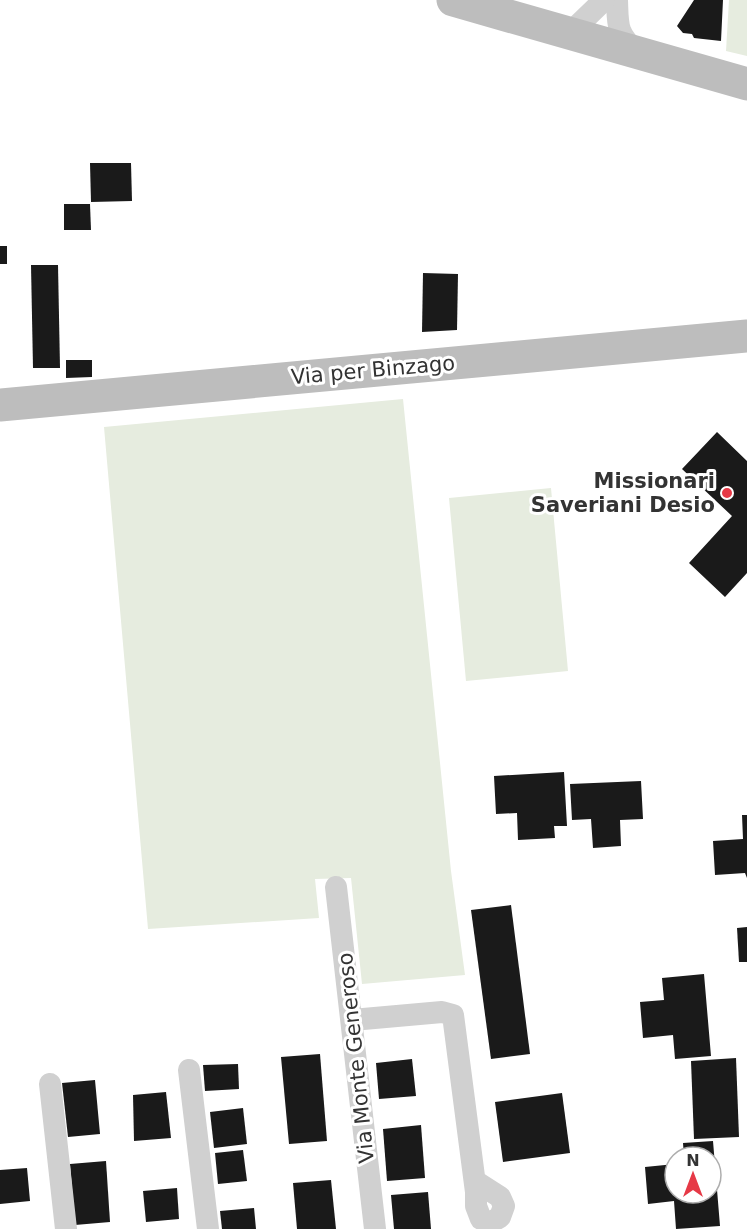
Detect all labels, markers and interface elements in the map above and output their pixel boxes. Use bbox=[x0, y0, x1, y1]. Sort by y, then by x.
street label: Via per Binzago bbox=[290, 351, 456, 389]
place label: Missionari Saveriani Desio bbox=[531, 469, 715, 517]
marker: Missionari Saveriani Desio bbox=[720, 486, 734, 500]
street label: Via Monte Generoso bbox=[333, 952, 379, 1164]
north arrow bbox=[663, 1145, 723, 1205]
text: N bbox=[686, 1151, 700, 1170]

